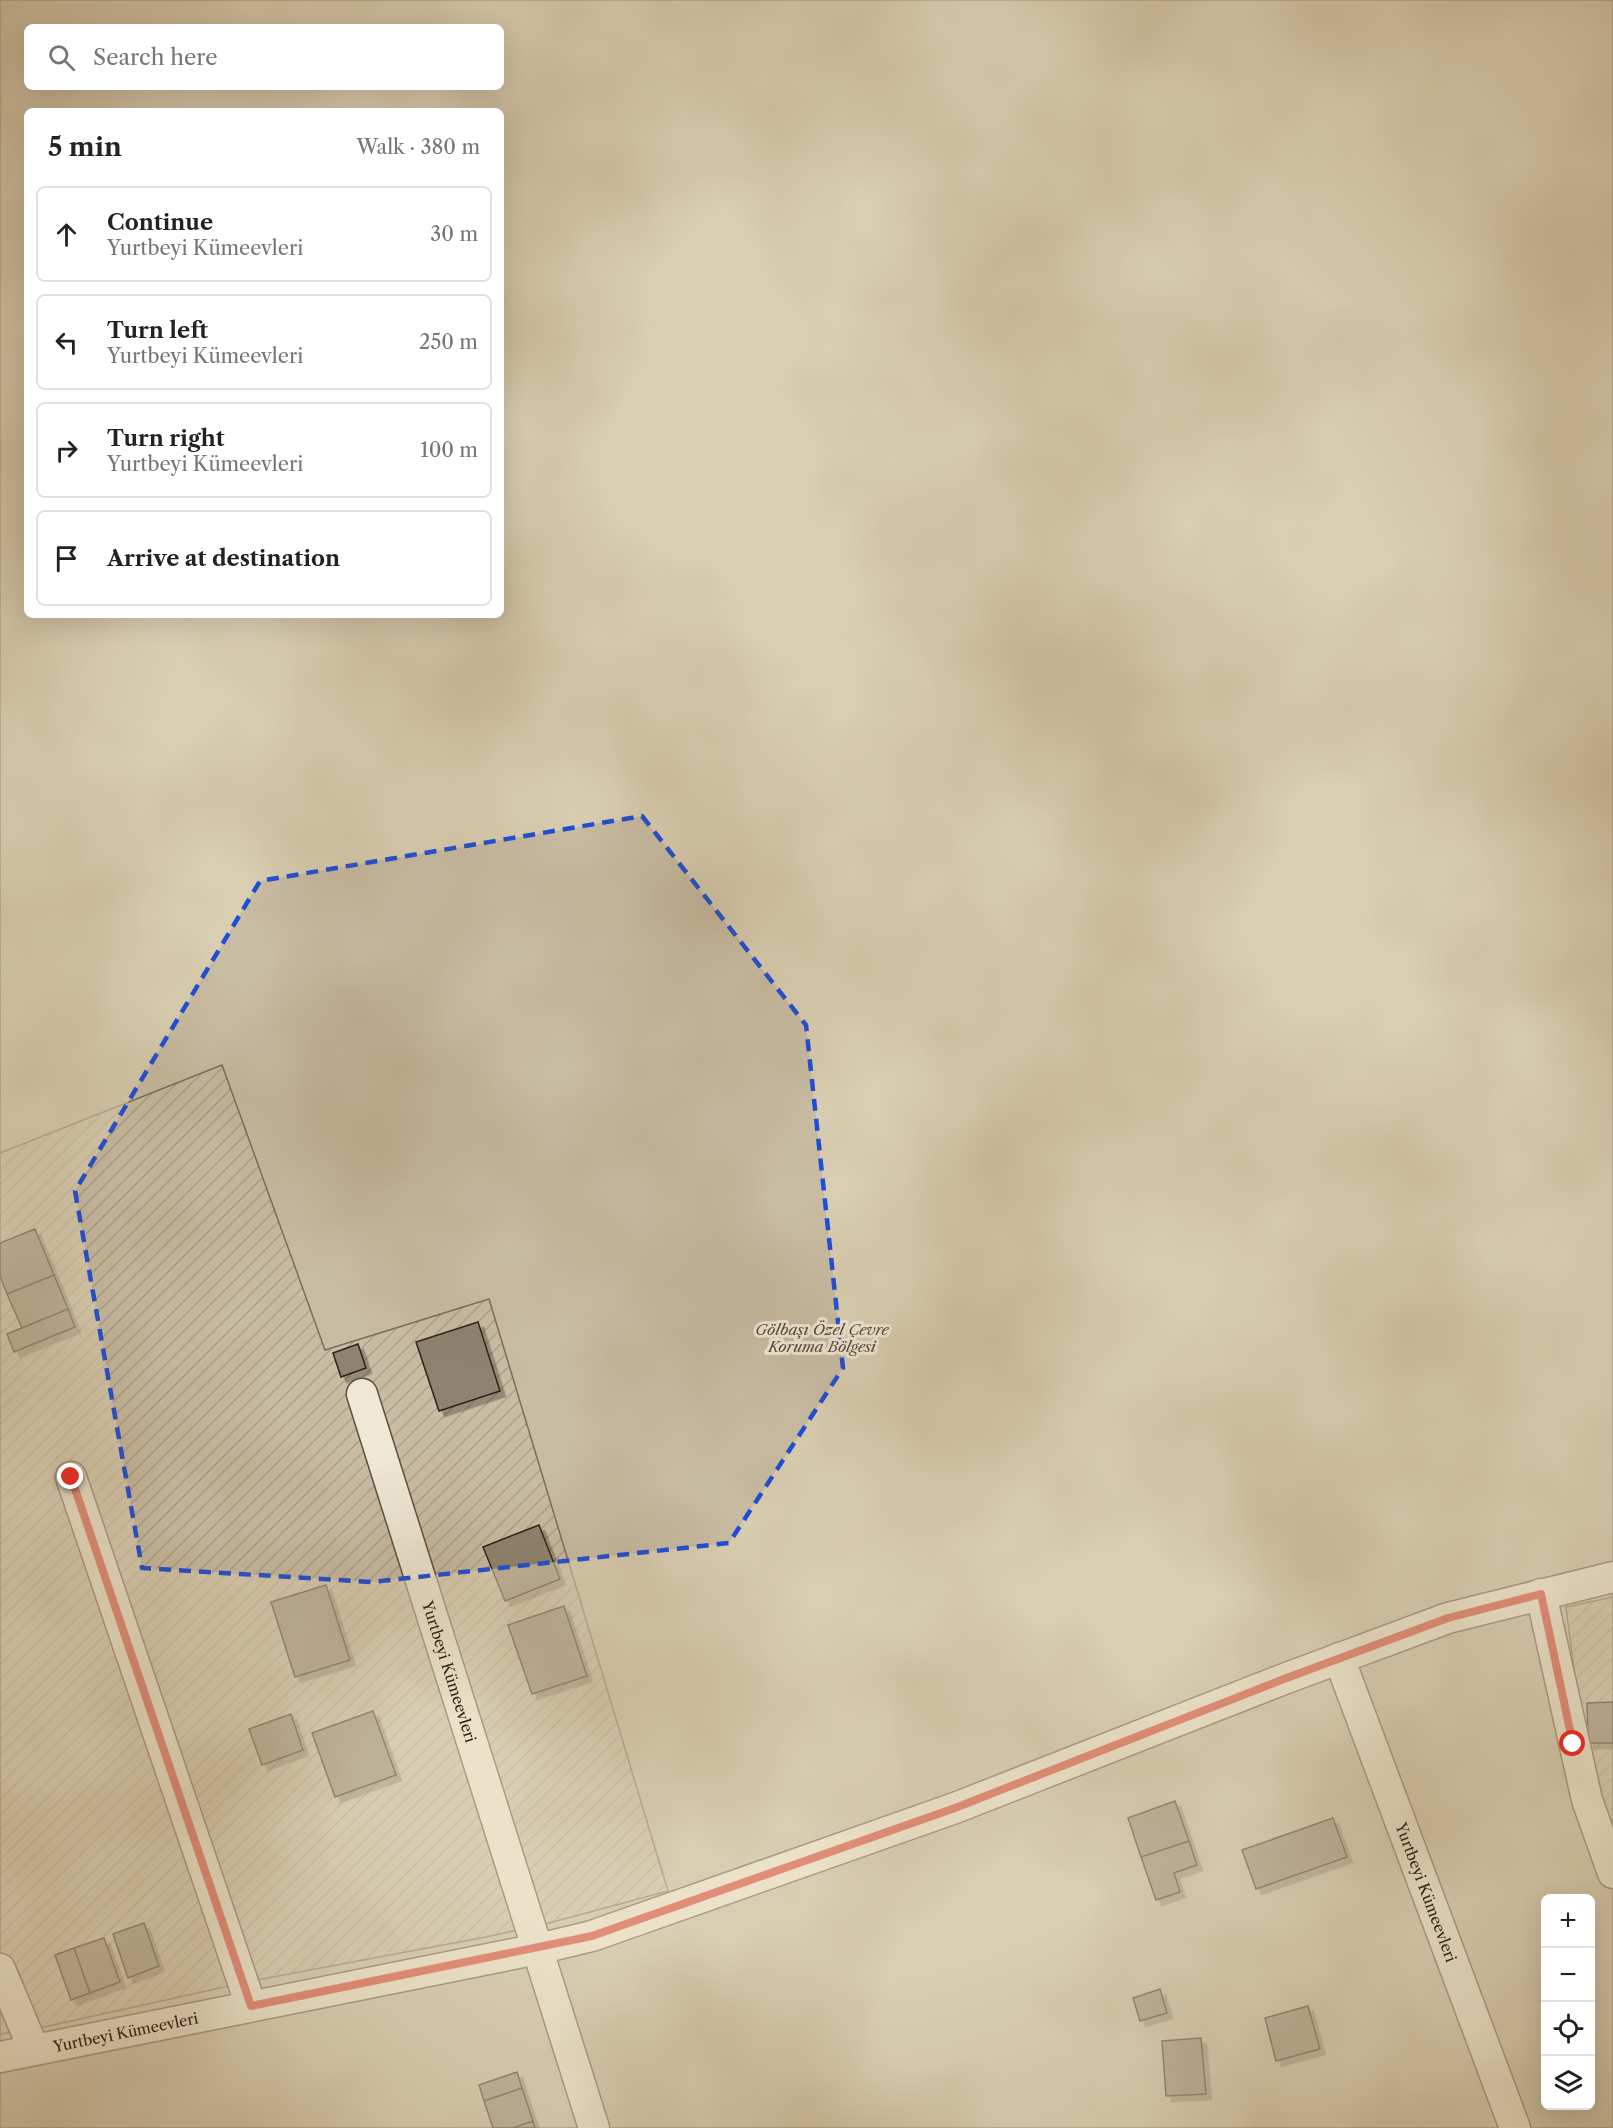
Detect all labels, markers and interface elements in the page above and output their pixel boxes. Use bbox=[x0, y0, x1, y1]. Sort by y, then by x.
search box bbox=[24, 24, 504, 90]
icon: search bbox=[45, 41, 78, 74]
text: Search here bbox=[93, 44, 218, 71]
text: 5 min bbox=[48, 131, 122, 163]
text: Walk · 380 m bbox=[356, 135, 480, 159]
text: Continue bbox=[107, 209, 213, 236]
icon: ahead bbox=[50, 218, 83, 251]
text: 30 m bbox=[430, 222, 478, 246]
text: Yurtbeyi Kümeevleri bbox=[107, 236, 303, 260]
text: Turn left bbox=[107, 317, 208, 344]
icon: left bbox=[50, 326, 83, 359]
text: 250 m bbox=[419, 330, 478, 354]
text: Yurtbeyi Kümeevleri bbox=[107, 344, 303, 368]
text: Turn right bbox=[107, 425, 225, 452]
icon: right bbox=[50, 434, 83, 467]
text: 100 m bbox=[420, 438, 478, 462]
text: Yurtbeyi Kümeevleri bbox=[107, 452, 303, 476]
icon: arrive bbox=[50, 542, 83, 575]
text: Arrive at destination bbox=[107, 545, 340, 572]
park label: Gölbaşı Özel Çevre Koruma Bölgesi bbox=[755, 1320, 889, 1356]
route end bbox=[57, 1463, 83, 1489]
street label: Yurtbeyi Kümeevleri bbox=[418, 1597, 481, 1745]
route start bbox=[1559, 1730, 1585, 1756]
street label: Yurtbeyi Kümeevleri bbox=[1392, 1819, 1462, 1965]
map controls bbox=[1541, 1894, 1595, 2110]
button: + bbox=[1541, 1894, 1595, 1948]
button: − bbox=[1541, 1948, 1595, 2002]
button: locate bbox=[1541, 2002, 1595, 2056]
street label: Yurtbeyi Kümeevleri bbox=[50, 2008, 200, 2056]
button: layers bbox=[1541, 2056, 1595, 2110]

